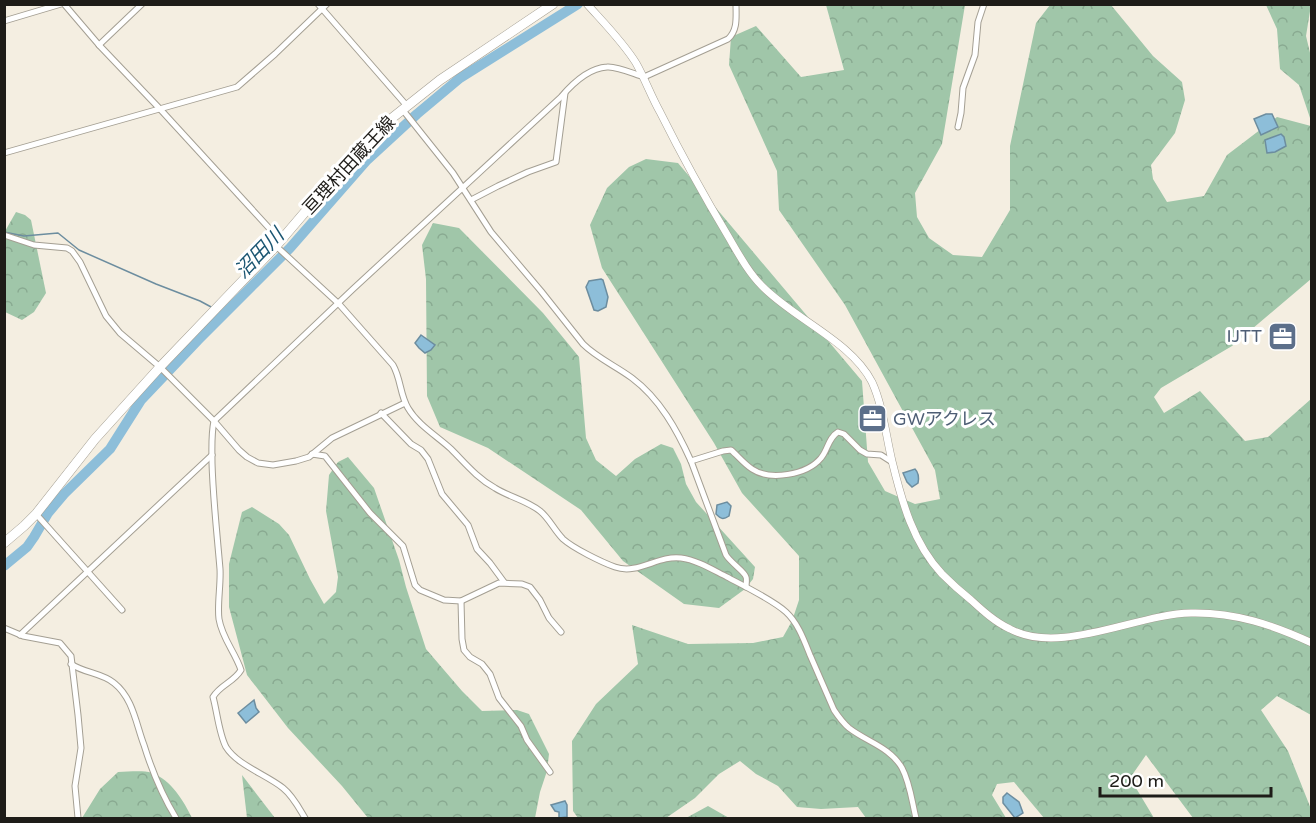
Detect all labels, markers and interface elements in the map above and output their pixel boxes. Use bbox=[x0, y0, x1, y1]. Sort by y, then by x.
street label: 亘理村田蔵王線 bbox=[298, 111, 400, 219]
water label: 沼田川 bbox=[230, 222, 291, 284]
office icon: IJTT bbox=[1267, 320, 1299, 352]
place label: IJTT bbox=[1227, 325, 1262, 347]
office icon: GWアクレス bbox=[856, 403, 888, 435]
place label: GWアクレス bbox=[893, 408, 996, 430]
scale bar bbox=[1100, 760, 1271, 798]
text: 200 m bbox=[1109, 770, 1164, 792]

